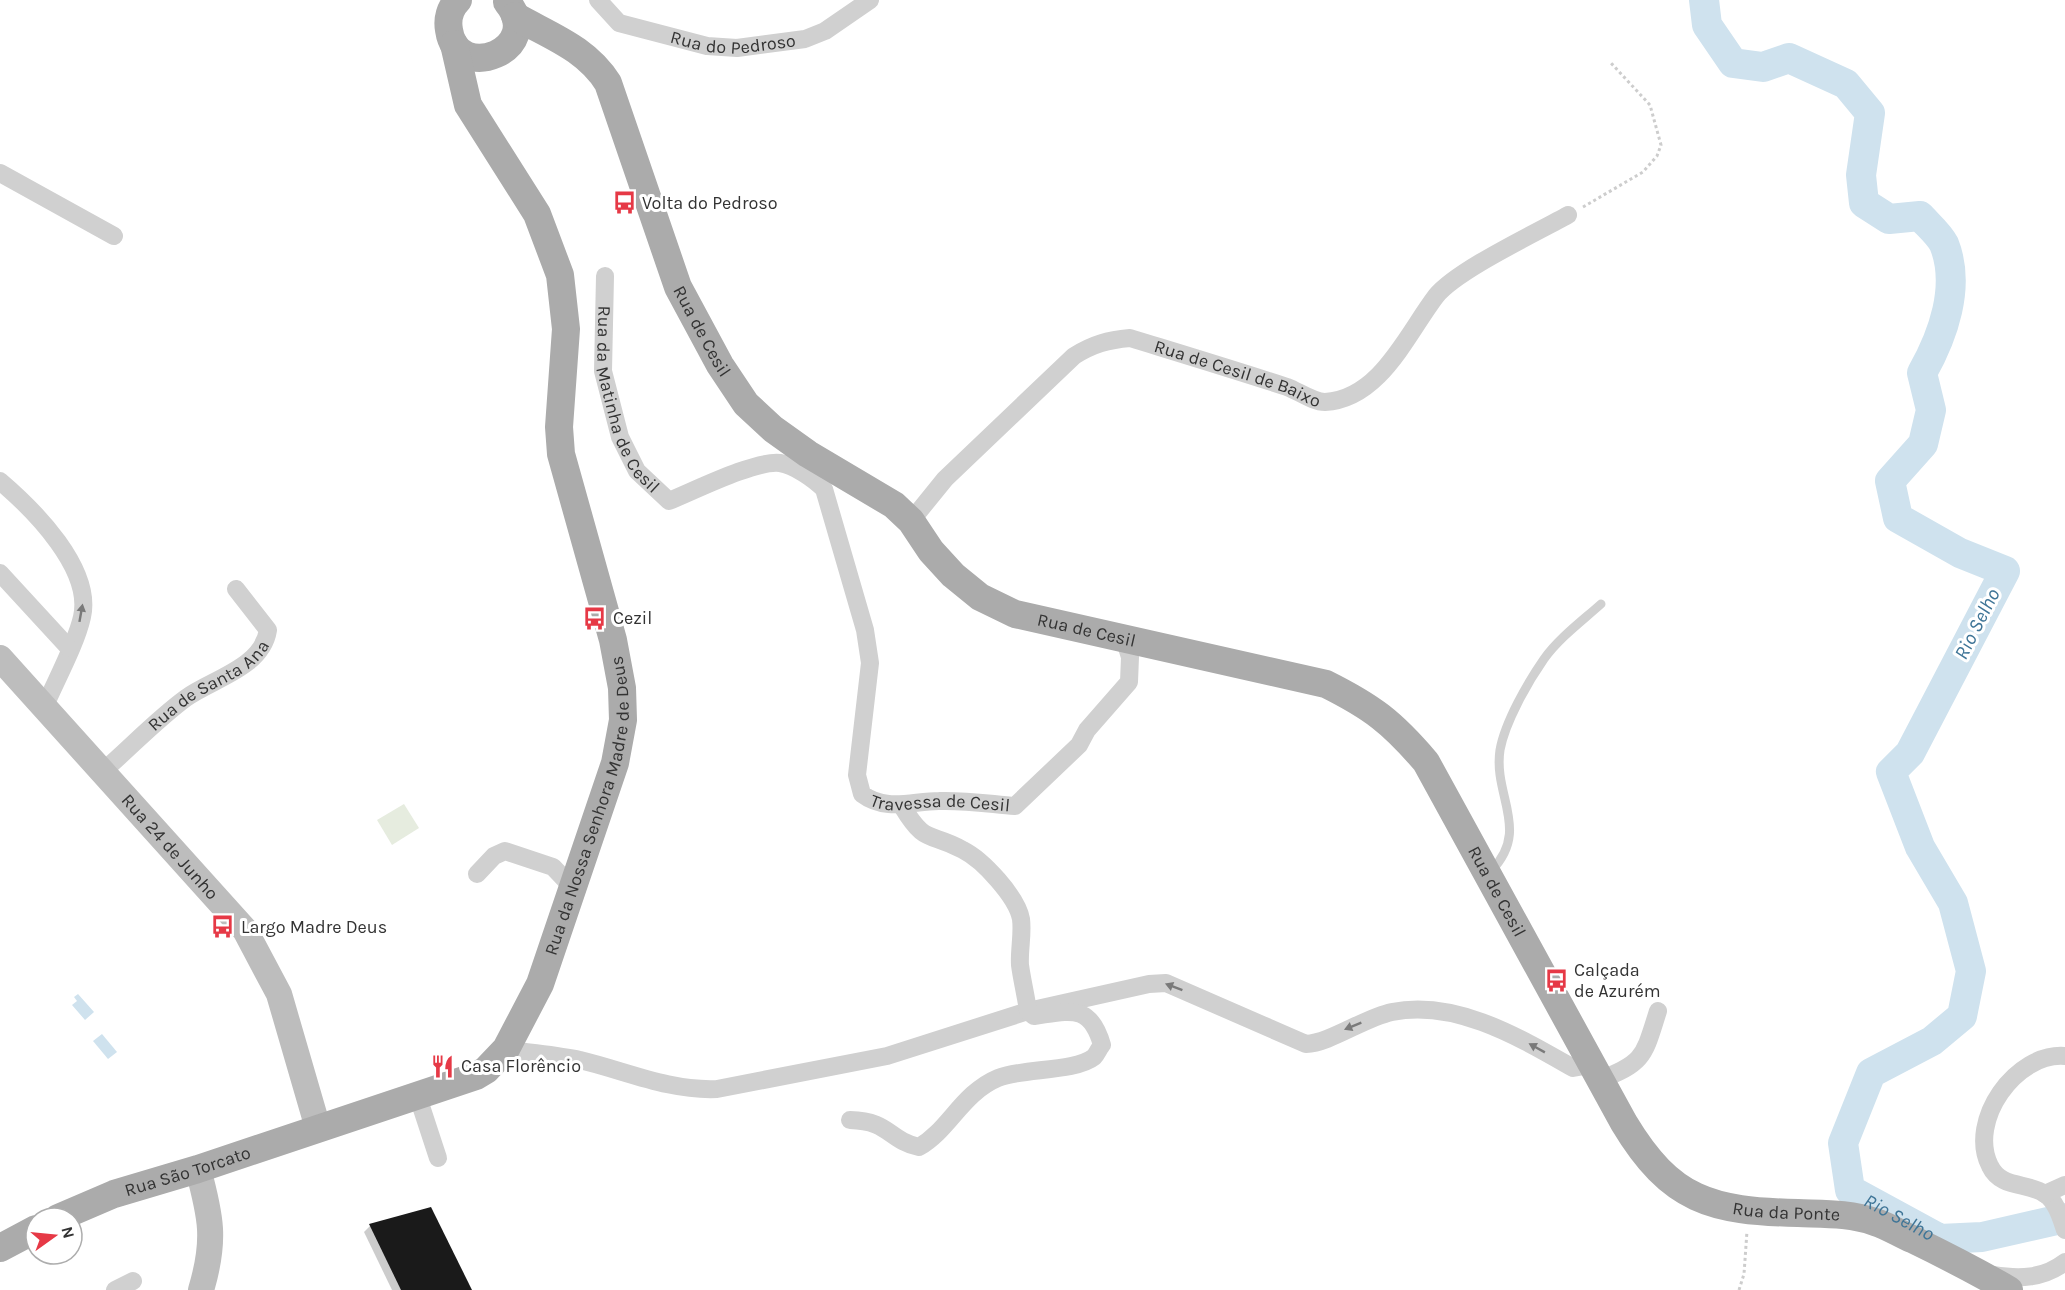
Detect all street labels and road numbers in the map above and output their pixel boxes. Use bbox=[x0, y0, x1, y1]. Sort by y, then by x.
street label: Rua do Pedroso bbox=[668, 26, 797, 59]
street label: Rua de Cesil bbox=[668, 282, 736, 381]
street label: Rua da Matinha de Cesil bbox=[591, 305, 664, 498]
street label: Rua de Cesil de Baixo bbox=[1152, 335, 1323, 412]
street label: Rua de Cesil bbox=[1035, 608, 1138, 652]
street label: Rua de Santa Ana bbox=[143, 636, 274, 736]
street label: Rua da Nossa Senhora Madre de Deus bbox=[540, 654, 634, 958]
street label: Rua 24 de Junho bbox=[117, 789, 223, 904]
street label: Travessa de Cesil bbox=[867, 789, 1011, 817]
street label: Rua de Cesil bbox=[1463, 842, 1531, 941]
street label: Rua São Torcato bbox=[122, 1141, 254, 1201]
street label: Rua da Ponte bbox=[1731, 1197, 1841, 1226]

